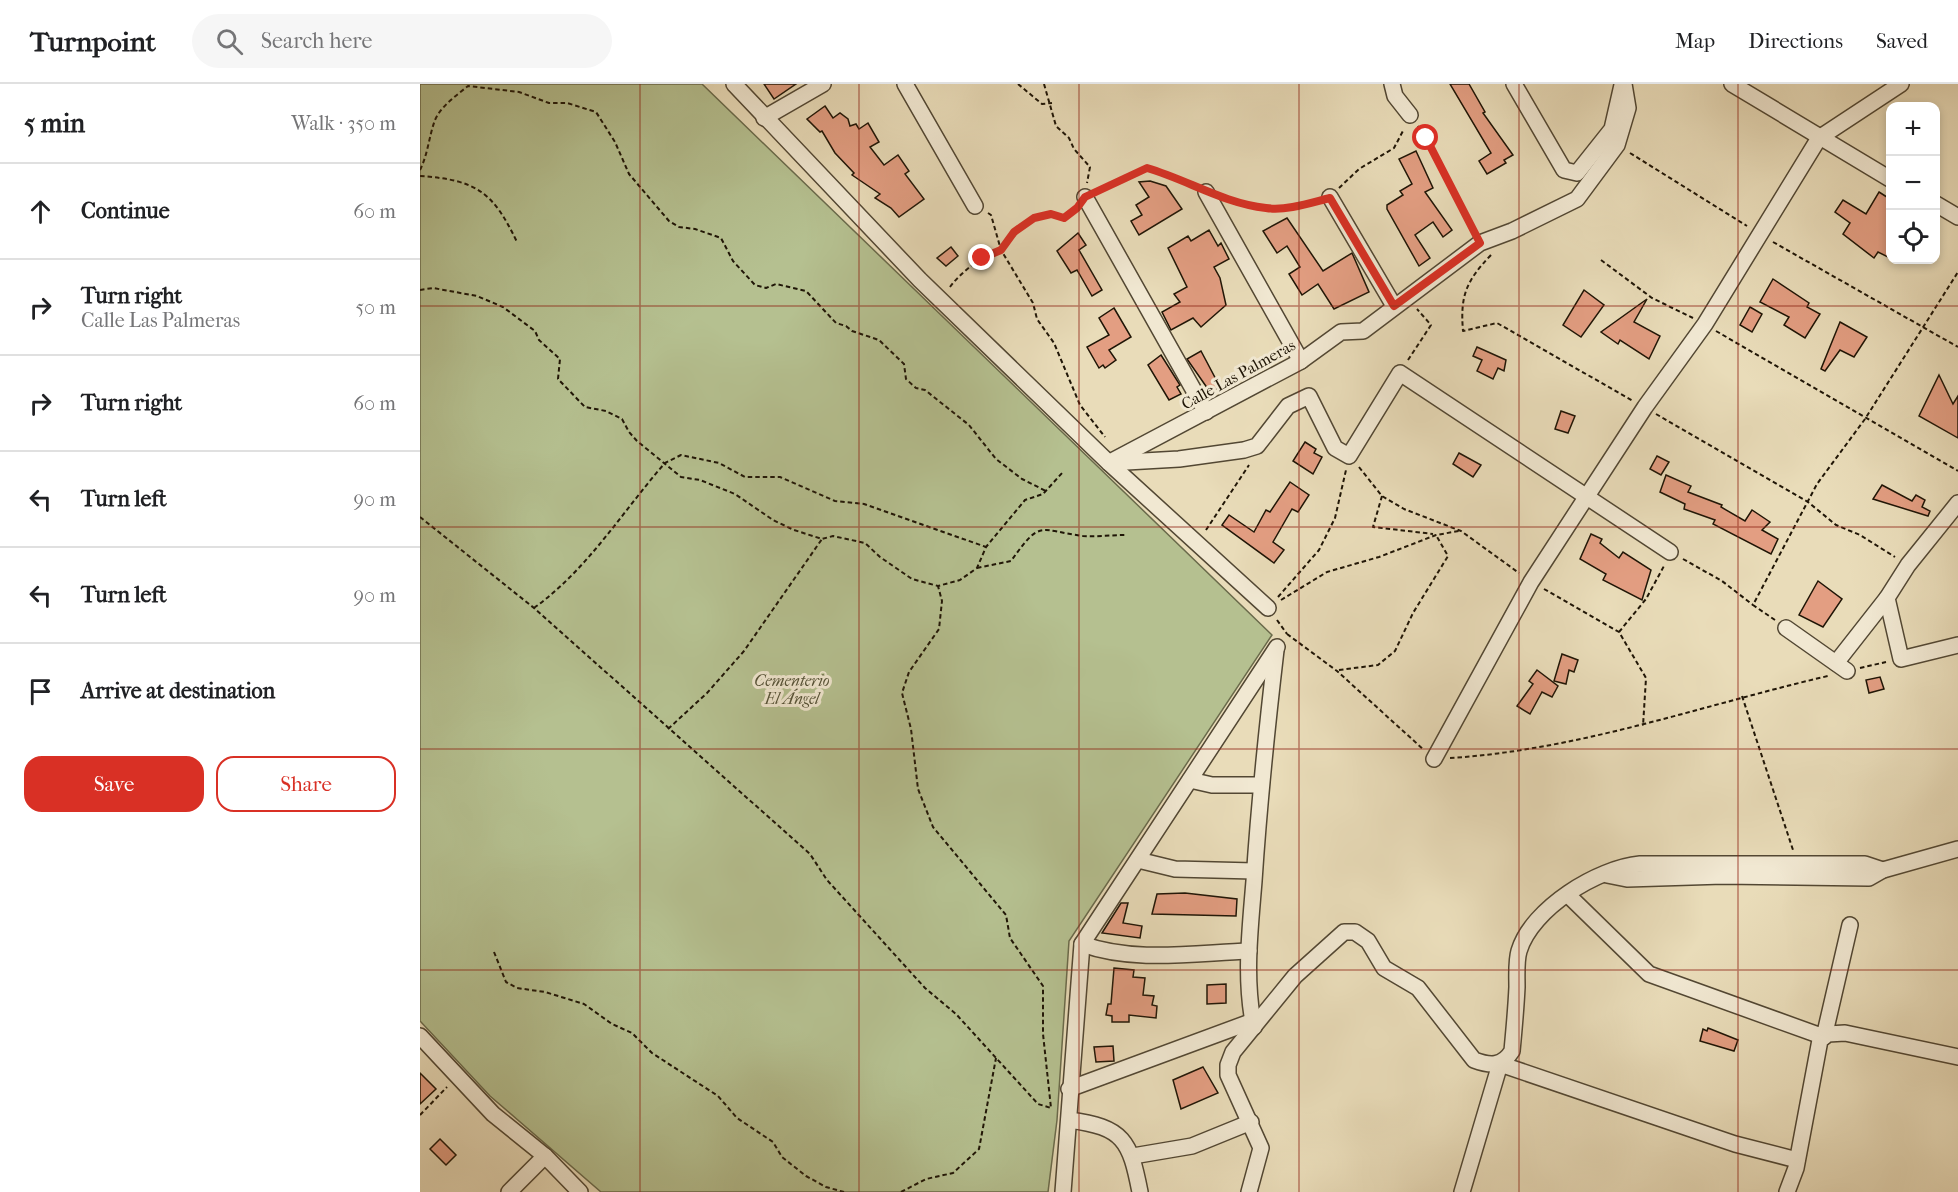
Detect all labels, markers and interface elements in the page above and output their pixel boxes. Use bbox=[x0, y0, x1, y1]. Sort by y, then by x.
search box bbox=[192, 14, 612, 68]
text: Turnpoint bbox=[30, 25, 156, 58]
icon: search bbox=[213, 25, 246, 58]
text: Search here bbox=[261, 28, 372, 54]
text: Map bbox=[1675, 29, 1715, 53]
text: Directions bbox=[1748, 29, 1843, 53]
text: Saved bbox=[1876, 29, 1928, 53]
map controls bbox=[1886, 102, 1940, 264]
button: + bbox=[1886, 102, 1940, 156]
text: 5 min bbox=[24, 108, 85, 139]
text: Walk · 350 m bbox=[291, 112, 396, 135]
route start bbox=[1412, 124, 1438, 150]
button: − bbox=[1886, 156, 1940, 210]
icon: ahead bbox=[24, 195, 57, 228]
text: Continue bbox=[81, 198, 170, 224]
text: 60 m bbox=[353, 200, 396, 223]
button: locate bbox=[1886, 210, 1940, 264]
route end bbox=[968, 244, 994, 270]
text: Turn right bbox=[81, 283, 182, 309]
icon: right bbox=[24, 291, 57, 324]
text: 50 m bbox=[355, 296, 396, 319]
text: Calle Las Palmeras bbox=[81, 309, 240, 332]
street label: Calle Las Palmeras bbox=[1178, 335, 1299, 414]
icon: right bbox=[24, 387, 57, 420]
text: Turn right bbox=[81, 390, 182, 416]
text: 60 m bbox=[353, 392, 396, 415]
icon: left bbox=[24, 483, 57, 516]
text: Turn left bbox=[81, 486, 167, 512]
text: 90 m bbox=[354, 488, 396, 511]
icon: left bbox=[24, 579, 57, 612]
text: Turn left bbox=[81, 582, 167, 608]
text: 90 m bbox=[354, 584, 396, 607]
park label: Cementerio El Ángel bbox=[754, 671, 830, 708]
icon: arrive bbox=[24, 675, 57, 708]
text: Arrive at destination bbox=[81, 678, 275, 704]
button: Save bbox=[24, 756, 204, 812]
button: Share bbox=[216, 756, 396, 812]

